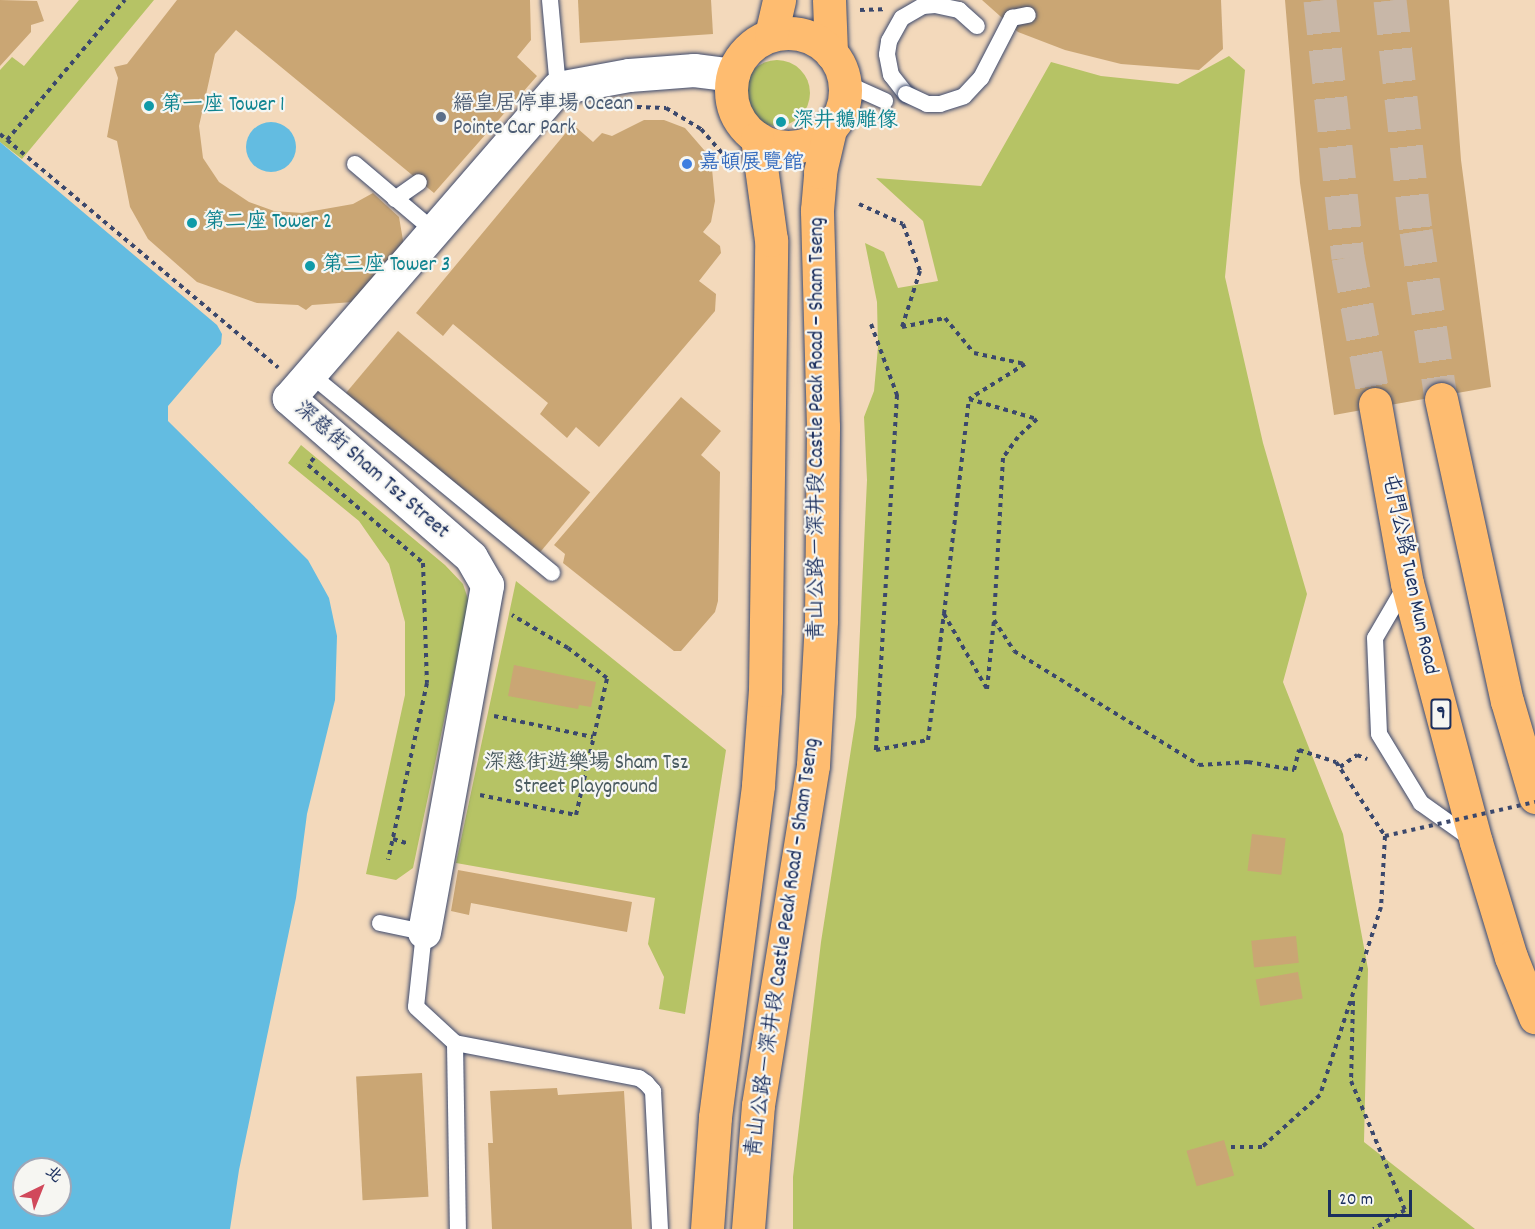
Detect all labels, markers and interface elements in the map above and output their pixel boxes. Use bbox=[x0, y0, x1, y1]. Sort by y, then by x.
place label: 縉皇居停車場 Ocean Pointe Car Park bbox=[453, 92, 633, 142]
place label: 第一座 Tower 1 bbox=[161, 93, 285, 119]
marker: 第一座 Tower 1 bbox=[142, 99, 156, 113]
place label: 深井鵝雕像 bbox=[793, 109, 898, 135]
marker: 縉皇居停車場 Ocean Pointe Car Park bbox=[434, 110, 448, 124]
marker: 深井鵝雕像 bbox=[774, 115, 788, 129]
place label: 嘉頓展覽館 bbox=[699, 151, 804, 177]
marker: 嘉頓展覽館 bbox=[680, 157, 694, 171]
place label: 第二座 Tower 2 bbox=[204, 210, 332, 236]
marker: 第二座 Tower 2 bbox=[185, 216, 199, 230]
street label: 青山公路－深井段 Castle Peak Road – Sham Tseng bbox=[805, 217, 831, 641]
place label: 第三座 Tower 3 bbox=[322, 253, 450, 279]
marker: 第三座 Tower 3 bbox=[303, 259, 317, 273]
street label: 深慈街 Sham Tsz Street bbox=[288, 397, 454, 545]
street label: 屯門公路 Tuen Mun Road bbox=[1375, 471, 1443, 677]
road number: 9 bbox=[1429, 697, 1453, 731]
street label: 青山公路－深井段 Castle Peak Road – Sham Tseng bbox=[742, 737, 826, 1159]
park label: 深慈街遊樂場 Sham Tsz Street Playground bbox=[484, 751, 688, 801]
north arrow bbox=[12, 1157, 72, 1217]
text: 北 bbox=[40, 1161, 67, 1189]
scale bar bbox=[1331, 1178, 1415, 1216]
text: 20 m bbox=[1339, 1188, 1373, 1213]

